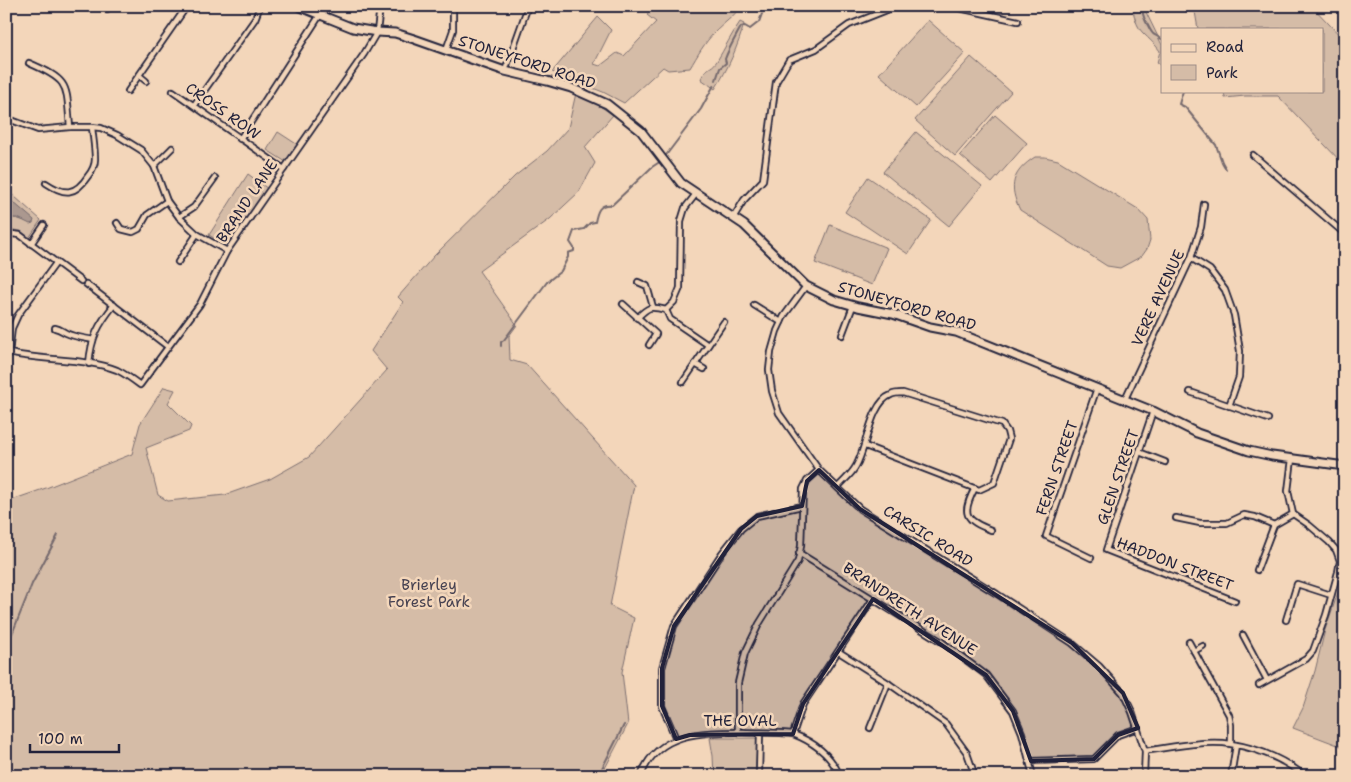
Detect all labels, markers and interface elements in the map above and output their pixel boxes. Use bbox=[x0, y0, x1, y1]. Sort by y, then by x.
legend bbox=[1161, 28, 1324, 92]
street label: STONEYFORD ROAD bbox=[456, 30, 598, 94]
text: Road bbox=[1206, 37, 1244, 57]
text: Park bbox=[1206, 63, 1238, 83]
street label: CROSS ROW bbox=[182, 78, 264, 144]
street label: BRAND LANE bbox=[212, 155, 282, 247]
street label: VERE AVENUE bbox=[1127, 246, 1189, 350]
street label: STONEYFORD ROAD bbox=[836, 277, 979, 335]
street label: FERN STREET bbox=[1031, 418, 1083, 518]
street label: GLEN STREET bbox=[1092, 427, 1144, 527]
street label: CARSIC ROAD bbox=[879, 500, 977, 572]
street label: HADDON STREET bbox=[1114, 532, 1236, 596]
street label: BRANDRETH AVENUE bbox=[839, 558, 981, 660]
park label: Brierley Forest Park bbox=[388, 575, 470, 612]
street label: THE OVAL bbox=[703, 711, 777, 731]
scale bar bbox=[30, 722, 119, 754]
text: 100 m bbox=[38, 729, 83, 749]

